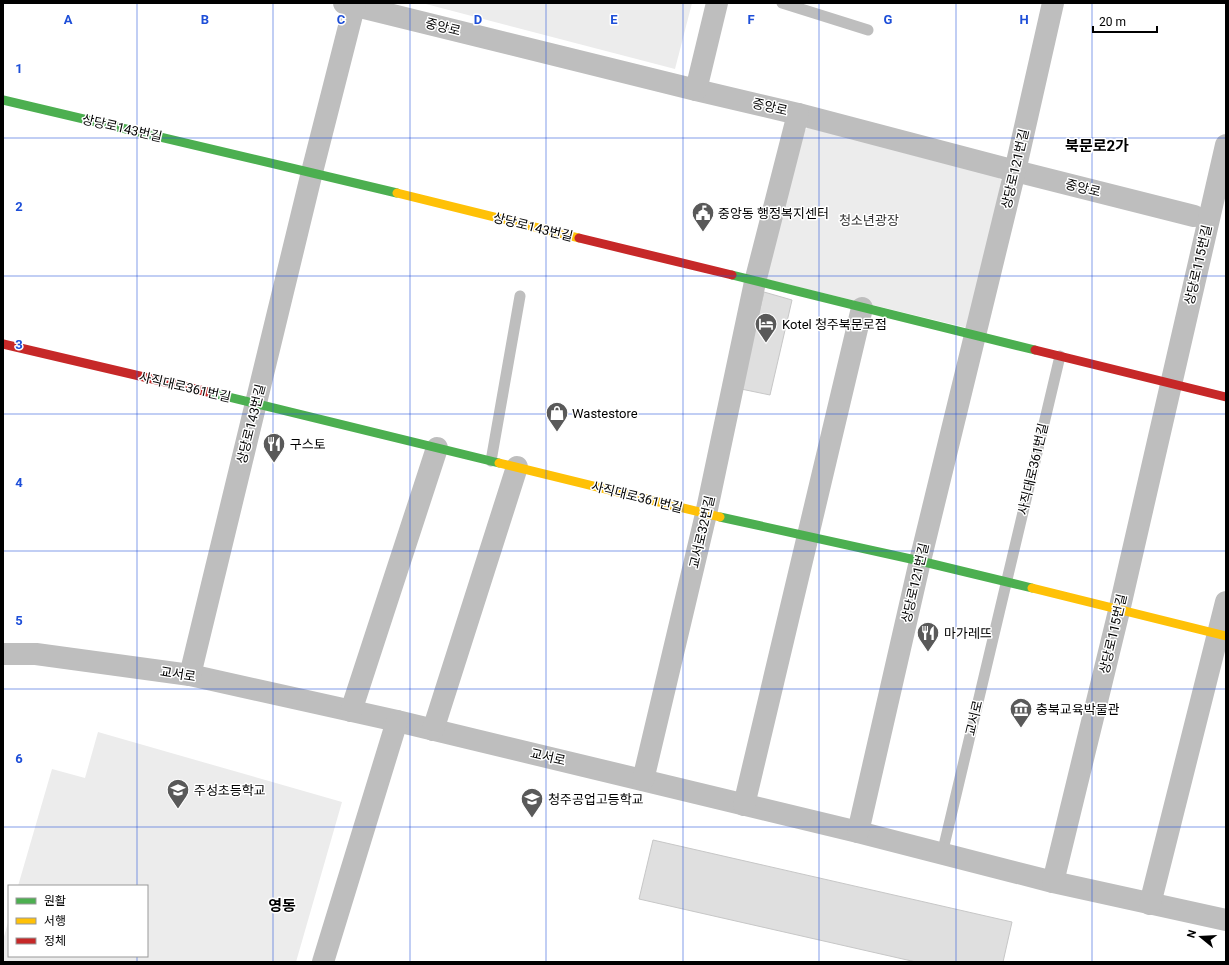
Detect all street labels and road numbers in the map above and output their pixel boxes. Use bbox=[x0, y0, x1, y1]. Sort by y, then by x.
street label: 중앙로 bbox=[424, 15, 462, 39]
street label: 중앙로 bbox=[751, 96, 789, 118]
street label: 상당로143번길 bbox=[81, 112, 163, 144]
street label: 상당로121번길 bbox=[999, 128, 1031, 210]
street label: 중앙로 bbox=[1064, 176, 1102, 200]
street label: 상당로143번길 bbox=[492, 210, 574, 244]
street label: 상당로115번길 bbox=[1182, 224, 1214, 306]
street label: 사직대로361번길 bbox=[138, 369, 232, 405]
street label: 상당로143번길 bbox=[234, 383, 268, 465]
street label: 사직대로361번길 bbox=[1015, 422, 1051, 516]
street label: 사직대로361번길 bbox=[590, 478, 684, 516]
street label: 교서로32번길 bbox=[686, 494, 718, 570]
street label: 상당로121번길 bbox=[899, 542, 931, 624]
street label: 상당로115번길 bbox=[1097, 593, 1129, 675]
street label: 교서로 bbox=[159, 664, 197, 684]
street label: 교서로 bbox=[963, 699, 985, 737]
street label: 교서로 bbox=[529, 746, 567, 768]

